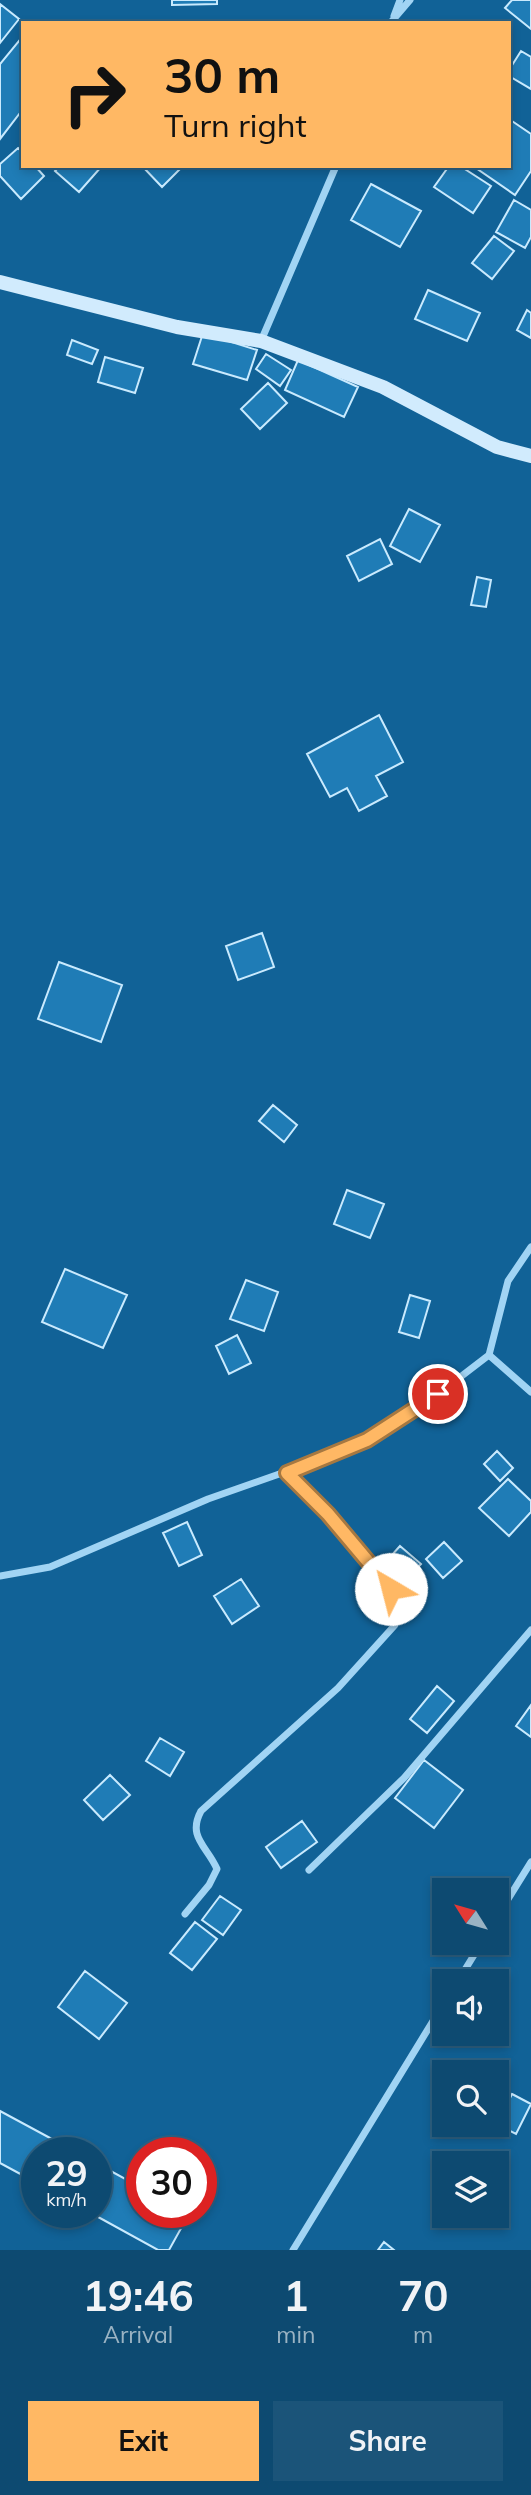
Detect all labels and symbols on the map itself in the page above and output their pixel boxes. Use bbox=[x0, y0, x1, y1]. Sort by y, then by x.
pin bbox=[408, 1364, 468, 1424]
position arrow bbox=[354, 1552, 428, 1626]
north arrow bbox=[432, 1878, 509, 1955]
speed limit sign: 30 bbox=[126, 2137, 217, 2228]

